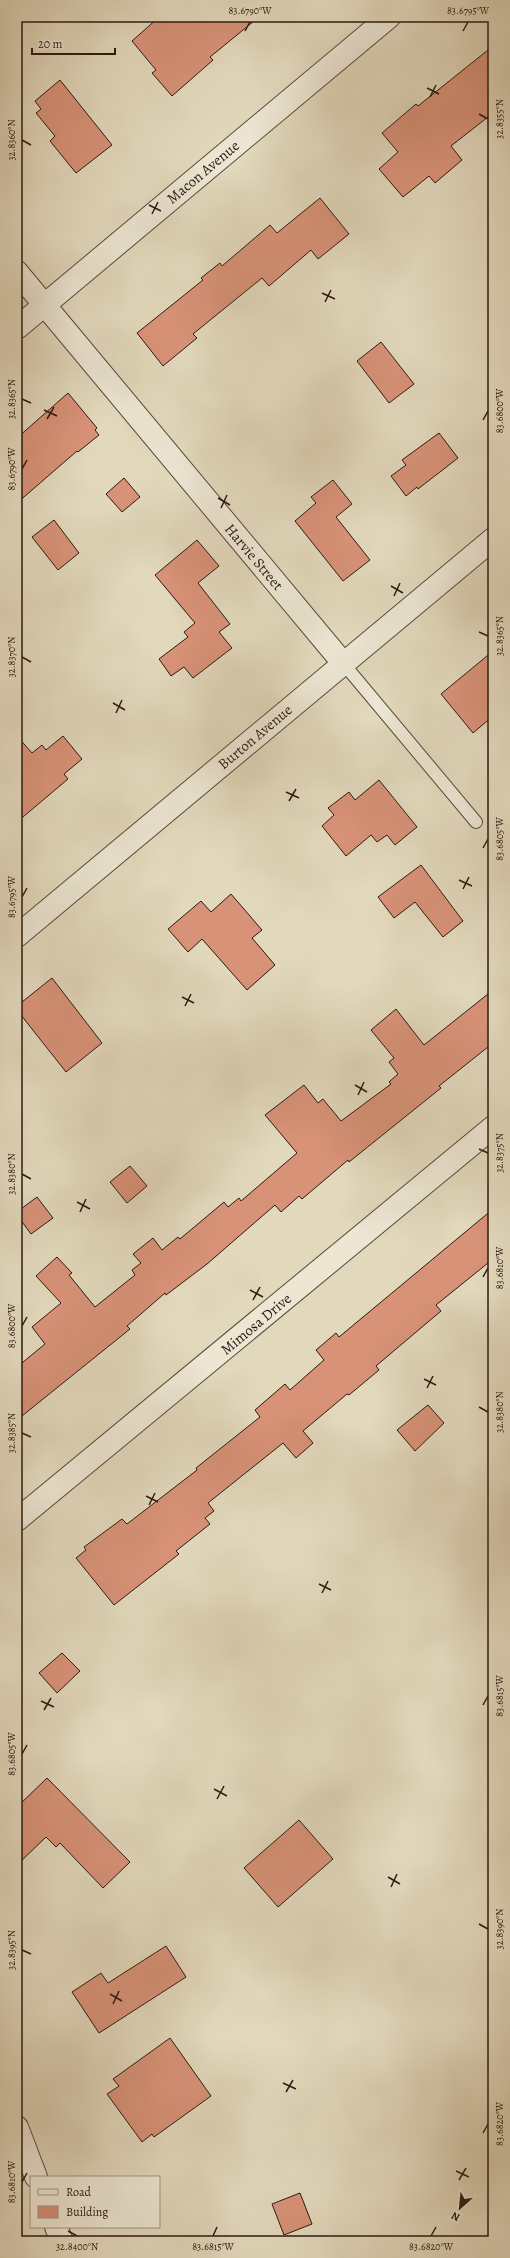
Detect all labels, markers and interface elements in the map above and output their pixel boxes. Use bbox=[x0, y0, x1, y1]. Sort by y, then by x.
text: 83.6790°W bbox=[228, 4, 272, 17]
text: 83.6795°W bbox=[447, 4, 490, 17]
scale bar bbox=[32, 30, 115, 56]
text: 20 m bbox=[38, 36, 62, 52]
text: 32.8355°N bbox=[493, 99, 506, 139]
text: 32.8360°N bbox=[5, 119, 18, 161]
street label: Macon Avenue bbox=[162, 136, 244, 208]
text: 32.8365°N bbox=[5, 379, 18, 419]
text: 83.6800°W bbox=[493, 388, 506, 433]
text: 83.6790°W bbox=[5, 447, 18, 491]
street label: Harvie Street bbox=[220, 519, 288, 595]
text: 32.8365°N bbox=[493, 616, 506, 656]
text: 32.8370°N bbox=[5, 637, 18, 677]
street label: Burton Avenue bbox=[214, 700, 297, 774]
text: 83.6805°W bbox=[493, 817, 506, 861]
text: 83.6795°W bbox=[5, 875, 18, 918]
text: 32.8375°N bbox=[493, 1133, 506, 1173]
text: 32.8380°N bbox=[5, 1153, 18, 1195]
text: 83.6810°W bbox=[493, 1246, 506, 1289]
street label: Mimosa Drive bbox=[216, 1288, 296, 1359]
text: 83.6800°W bbox=[5, 1303, 18, 1348]
text: 32.8380°N bbox=[493, 1391, 506, 1433]
text: 32.8385°N bbox=[5, 1413, 18, 1453]
text: 83.6815°W bbox=[493, 1675, 506, 1717]
text: 83.6805°W bbox=[5, 1732, 18, 1776]
text: 32.8390°N bbox=[493, 1908, 506, 1950]
text: 32.8395°N bbox=[5, 1930, 18, 1970]
text: 83.6820°W bbox=[493, 2101, 506, 2146]
text: 83.6810°W bbox=[5, 2160, 18, 2203]
legend bbox=[30, 2176, 160, 2228]
text: Road bbox=[66, 2184, 92, 2200]
north arrow bbox=[440, 2188, 480, 2228]
text: Building bbox=[66, 2204, 108, 2220]
text: N bbox=[449, 2208, 463, 2225]
text: 32.8400°N bbox=[56, 2240, 98, 2253]
text: 83.6815°W bbox=[192, 2240, 234, 2253]
text: 83.6820°W bbox=[409, 2240, 454, 2253]

